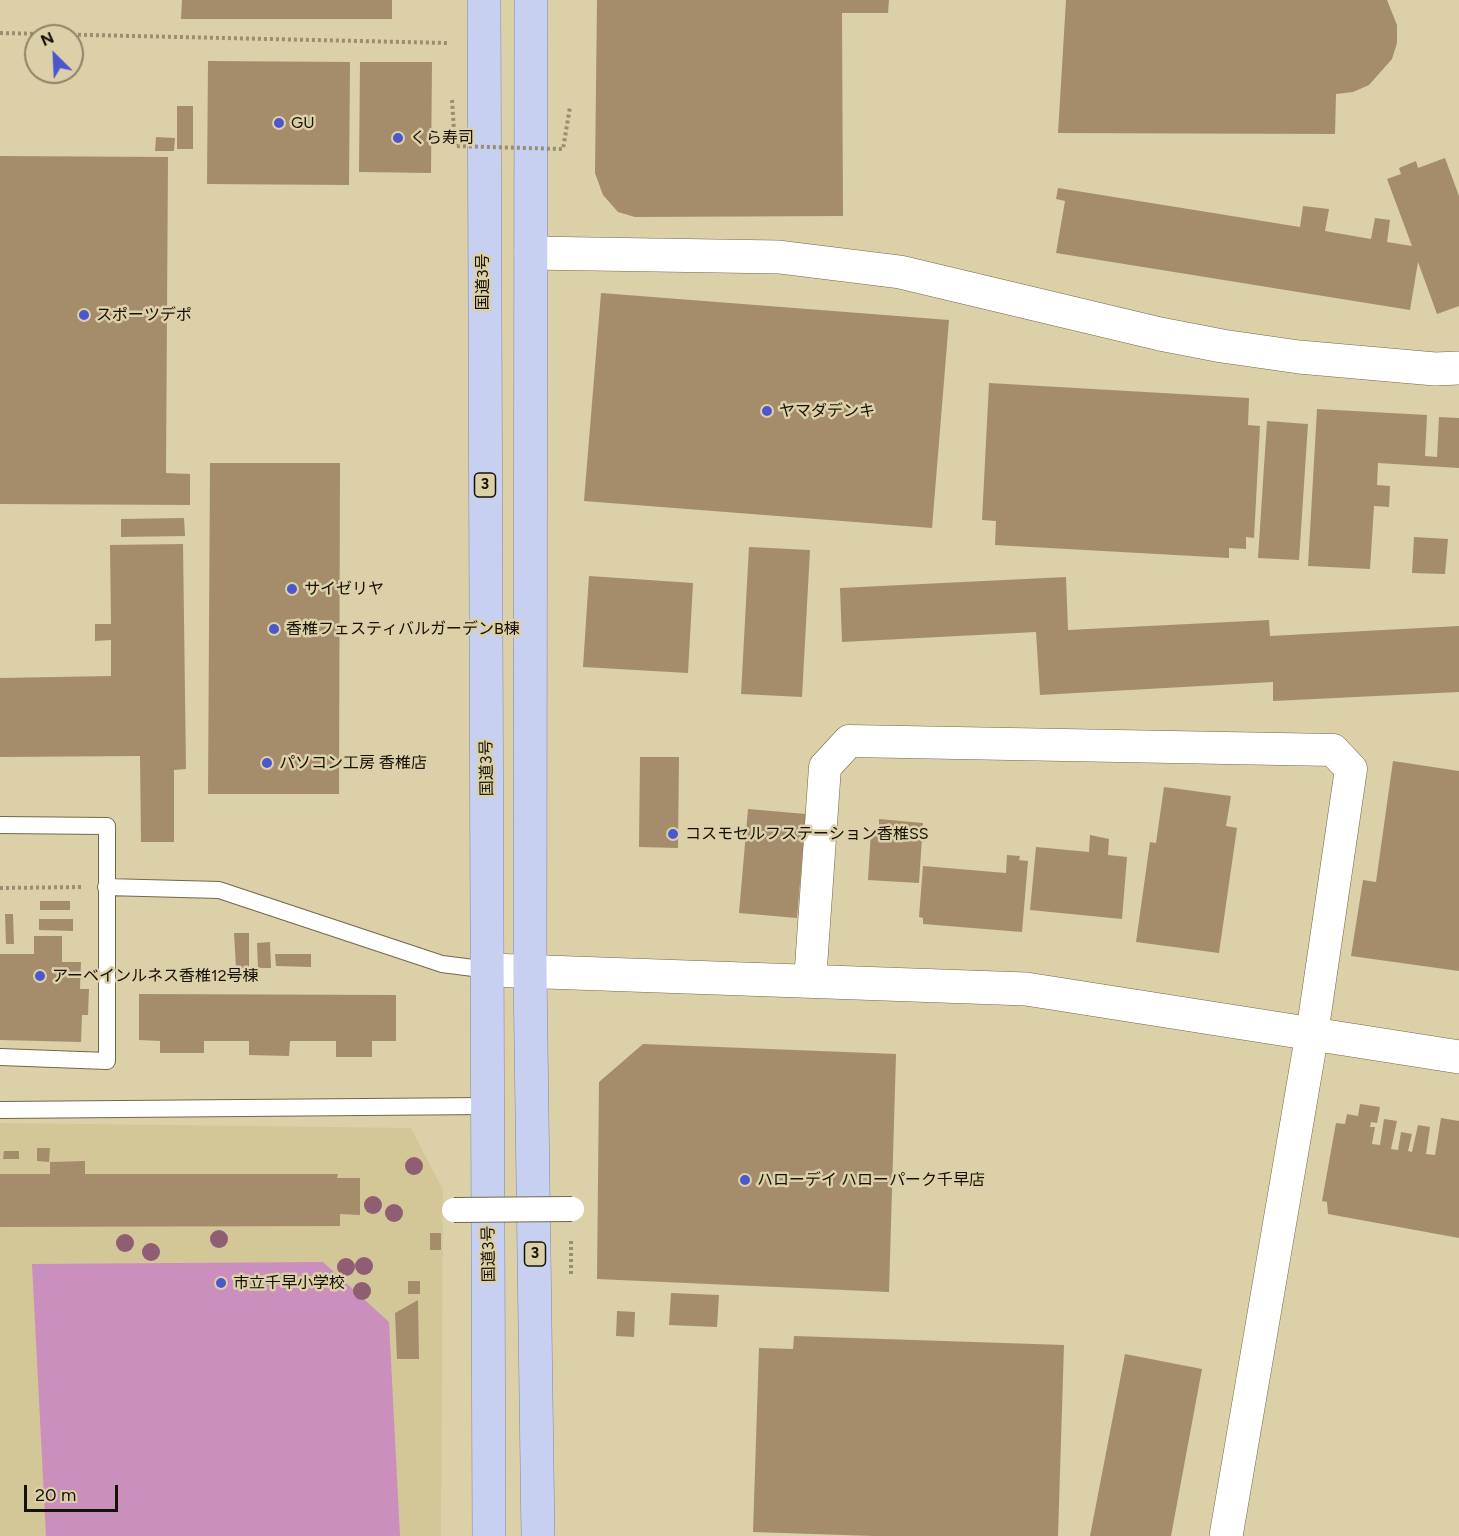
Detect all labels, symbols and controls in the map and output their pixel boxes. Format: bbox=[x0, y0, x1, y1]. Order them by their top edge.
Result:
north arrow bbox=[24, 24, 84, 84]
text: N bbox=[38, 28, 57, 50]
place label: GU bbox=[291, 113, 314, 133]
marker: GU bbox=[272, 116, 286, 130]
place label: くら寿司 bbox=[410, 128, 474, 148]
marker: くら寿司 bbox=[391, 131, 405, 145]
street label: 国道3号 bbox=[473, 254, 493, 310]
place label: スポーツデポ bbox=[96, 305, 192, 325]
marker: スポーツデポ bbox=[77, 308, 91, 322]
place label: ヤマダデンキ bbox=[779, 401, 875, 421]
marker: ヤマダデンキ bbox=[760, 404, 774, 418]
road number: 3 bbox=[474, 473, 496, 497]
place label: サイゼリヤ bbox=[304, 579, 384, 599]
marker: サイゼリヤ bbox=[285, 582, 299, 596]
place label: 香椎フェスティバルガーデンB棟 bbox=[286, 619, 520, 639]
marker: 香椎フェスティバルガーデンB棟 bbox=[267, 622, 281, 636]
street label: 国道3号 bbox=[477, 739, 497, 797]
place label: パソコン工房 香椎店 bbox=[279, 753, 427, 773]
marker: パソコン工房 香椎店 bbox=[260, 756, 274, 770]
place label: コスモセルフステーション香椎SS bbox=[685, 824, 929, 844]
marker: コスモセルフステーション香椎SS bbox=[666, 827, 680, 841]
place label: アーベインルネス香椎12号棟 bbox=[52, 966, 259, 986]
marker: アーベインルネス香椎12号棟 bbox=[33, 969, 47, 983]
place label: ハローデイ ハローパーク千早店 bbox=[757, 1170, 985, 1190]
marker: ハローデイ ハローパーク千早店 bbox=[738, 1173, 752, 1187]
street label: 国道3号 bbox=[479, 1225, 499, 1283]
road number: 3 bbox=[524, 1242, 546, 1266]
place label: 市立千早小学校 bbox=[233, 1273, 345, 1293]
marker: 市立千早小学校 bbox=[214, 1276, 228, 1290]
scale bar bbox=[27, 1473, 122, 1511]
text: 20 m bbox=[35, 1484, 76, 1506]

